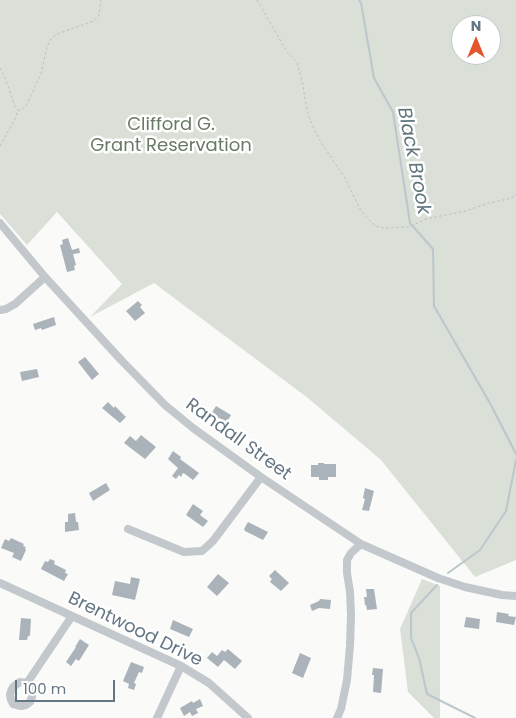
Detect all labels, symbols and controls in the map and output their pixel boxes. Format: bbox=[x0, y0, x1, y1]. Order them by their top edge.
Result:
north arrow bbox=[451, 15, 501, 65]
text: N bbox=[471, 16, 481, 36]
water label: Black Brook bbox=[391, 105, 435, 217]
park label: Clifford G. Grant Reservation bbox=[90, 114, 252, 156]
street label: Randall Street bbox=[181, 394, 295, 486]
street label: Brentwood Drive bbox=[64, 588, 206, 672]
scale bar bbox=[18, 670, 118, 702]
text: 100 m bbox=[23, 678, 66, 699]

